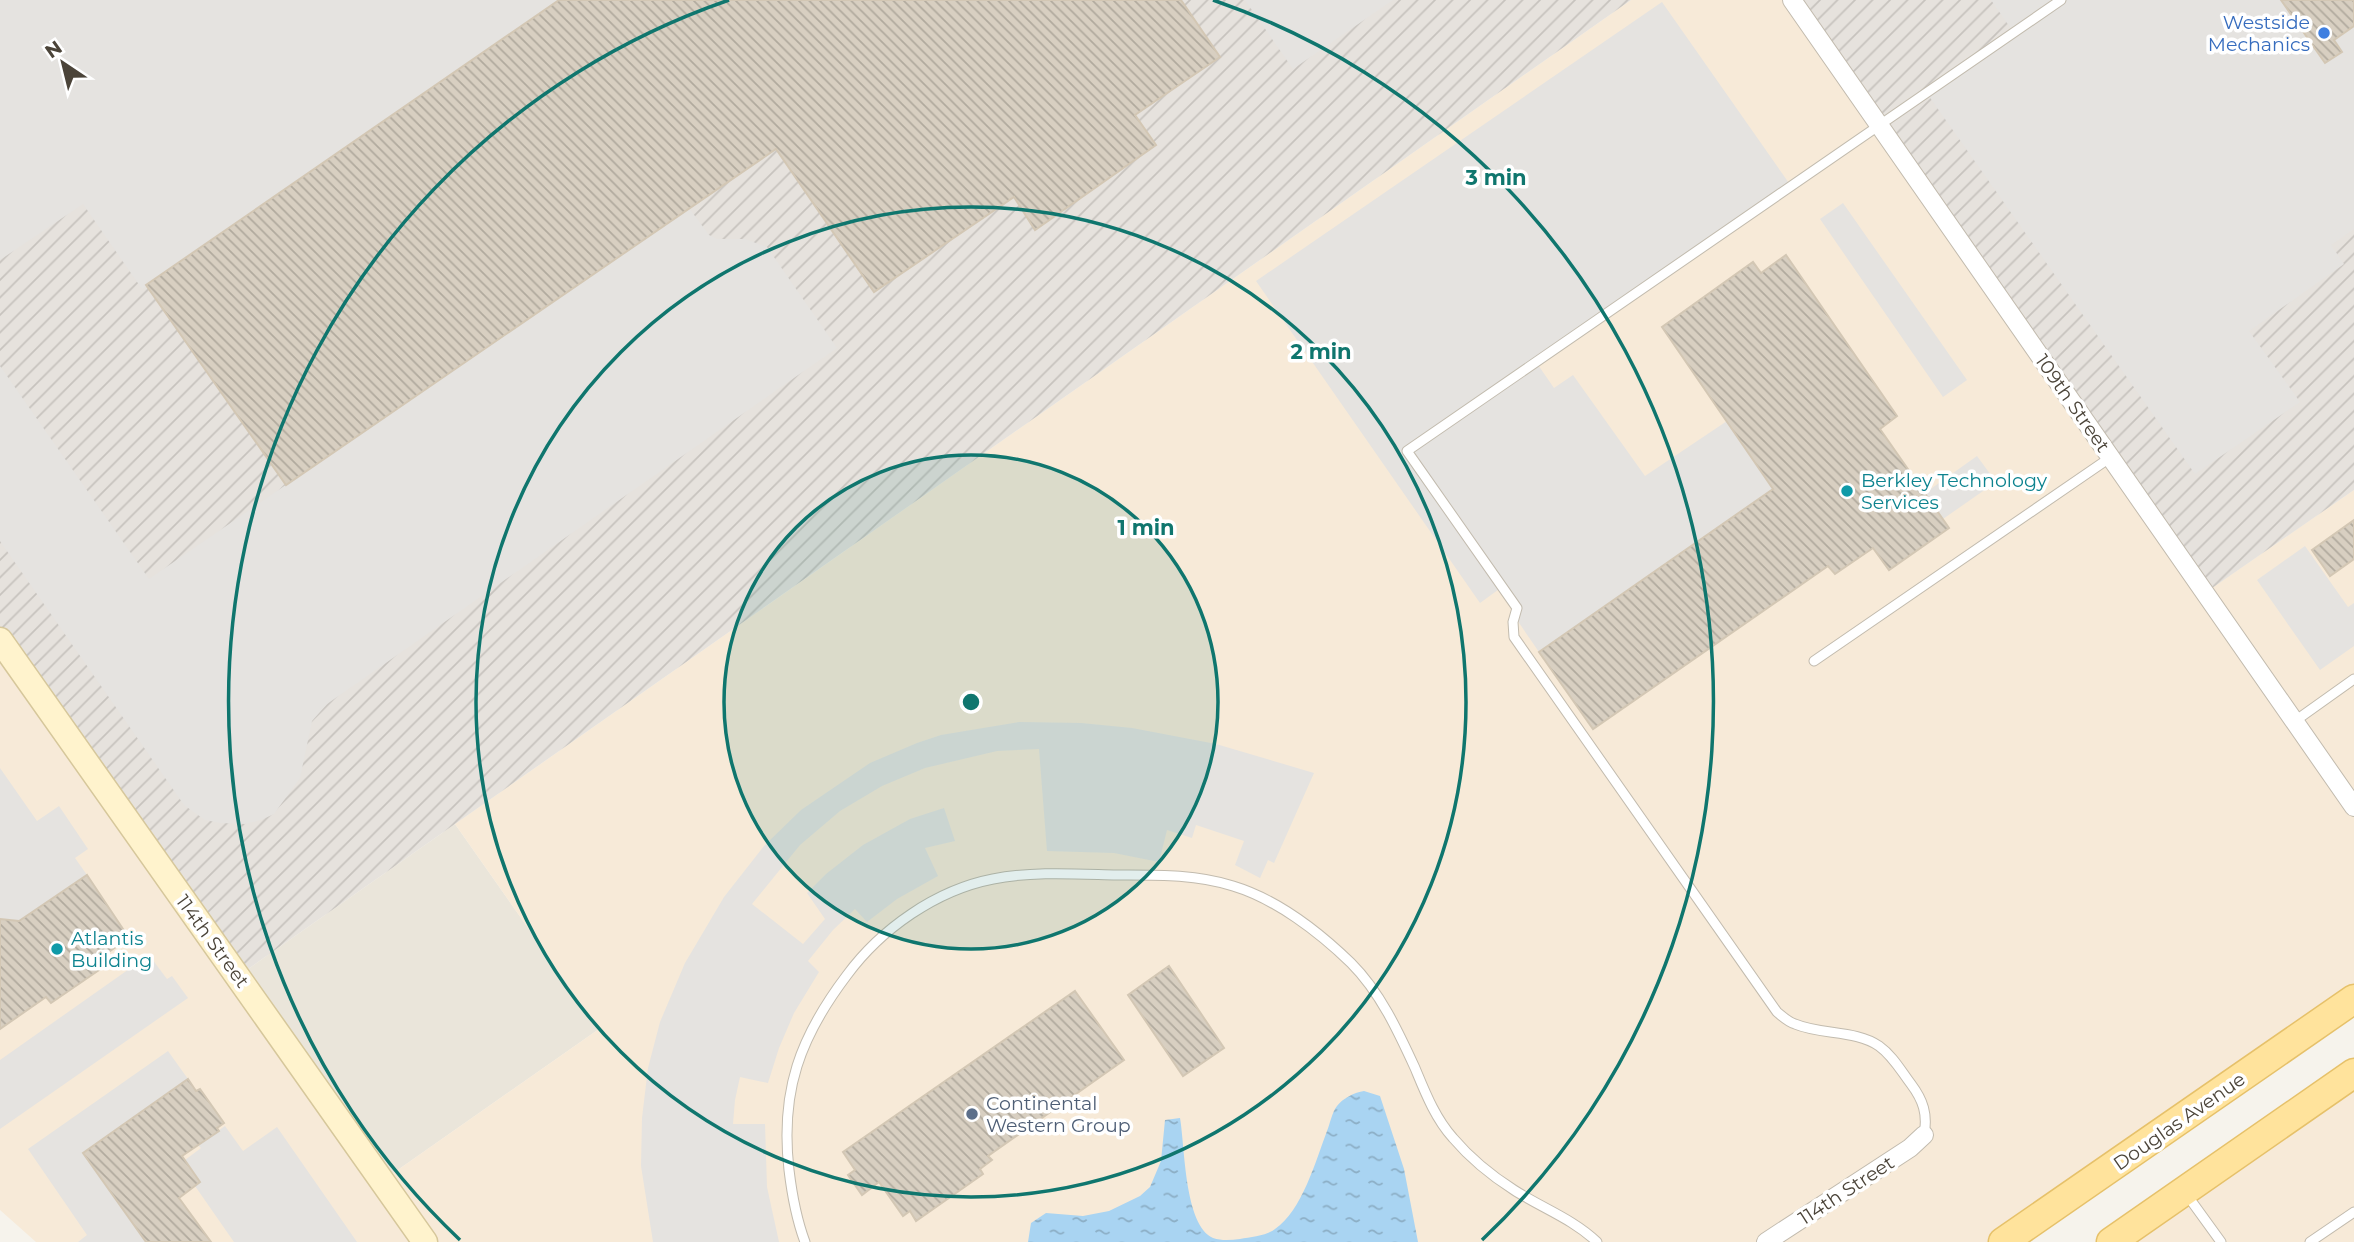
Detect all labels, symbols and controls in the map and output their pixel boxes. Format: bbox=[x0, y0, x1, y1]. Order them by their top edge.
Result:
place label: Westside Mechanics bbox=[2208, 11, 2310, 56]
marker: Westside Mechanics bbox=[2316, 25, 2332, 41]
north arrow bbox=[28, 28, 98, 98]
text: N bbox=[41, 36, 66, 63]
text: 3 min bbox=[1464, 165, 1527, 190]
text: 2 min bbox=[1290, 339, 1352, 364]
street label: 109th Street bbox=[2030, 350, 2115, 457]
place label: Berkley Technology Services bbox=[1861, 469, 2048, 514]
marker: Berkley Technology Services bbox=[1839, 483, 1855, 499]
text: 1 min bbox=[1117, 515, 1175, 540]
centre of rings bbox=[959, 690, 983, 714]
street label: 114th Street bbox=[171, 890, 254, 992]
place label: Atlantis Building bbox=[71, 927, 152, 972]
marker: Atlantis Building bbox=[49, 941, 65, 957]
street label: Douglas Avenue bbox=[2109, 1067, 2250, 1175]
place label: Continental Western Group bbox=[986, 1092, 1131, 1137]
marker: Continental Western Group bbox=[964, 1106, 980, 1122]
street label: 114th Street bbox=[1794, 1151, 1899, 1230]

